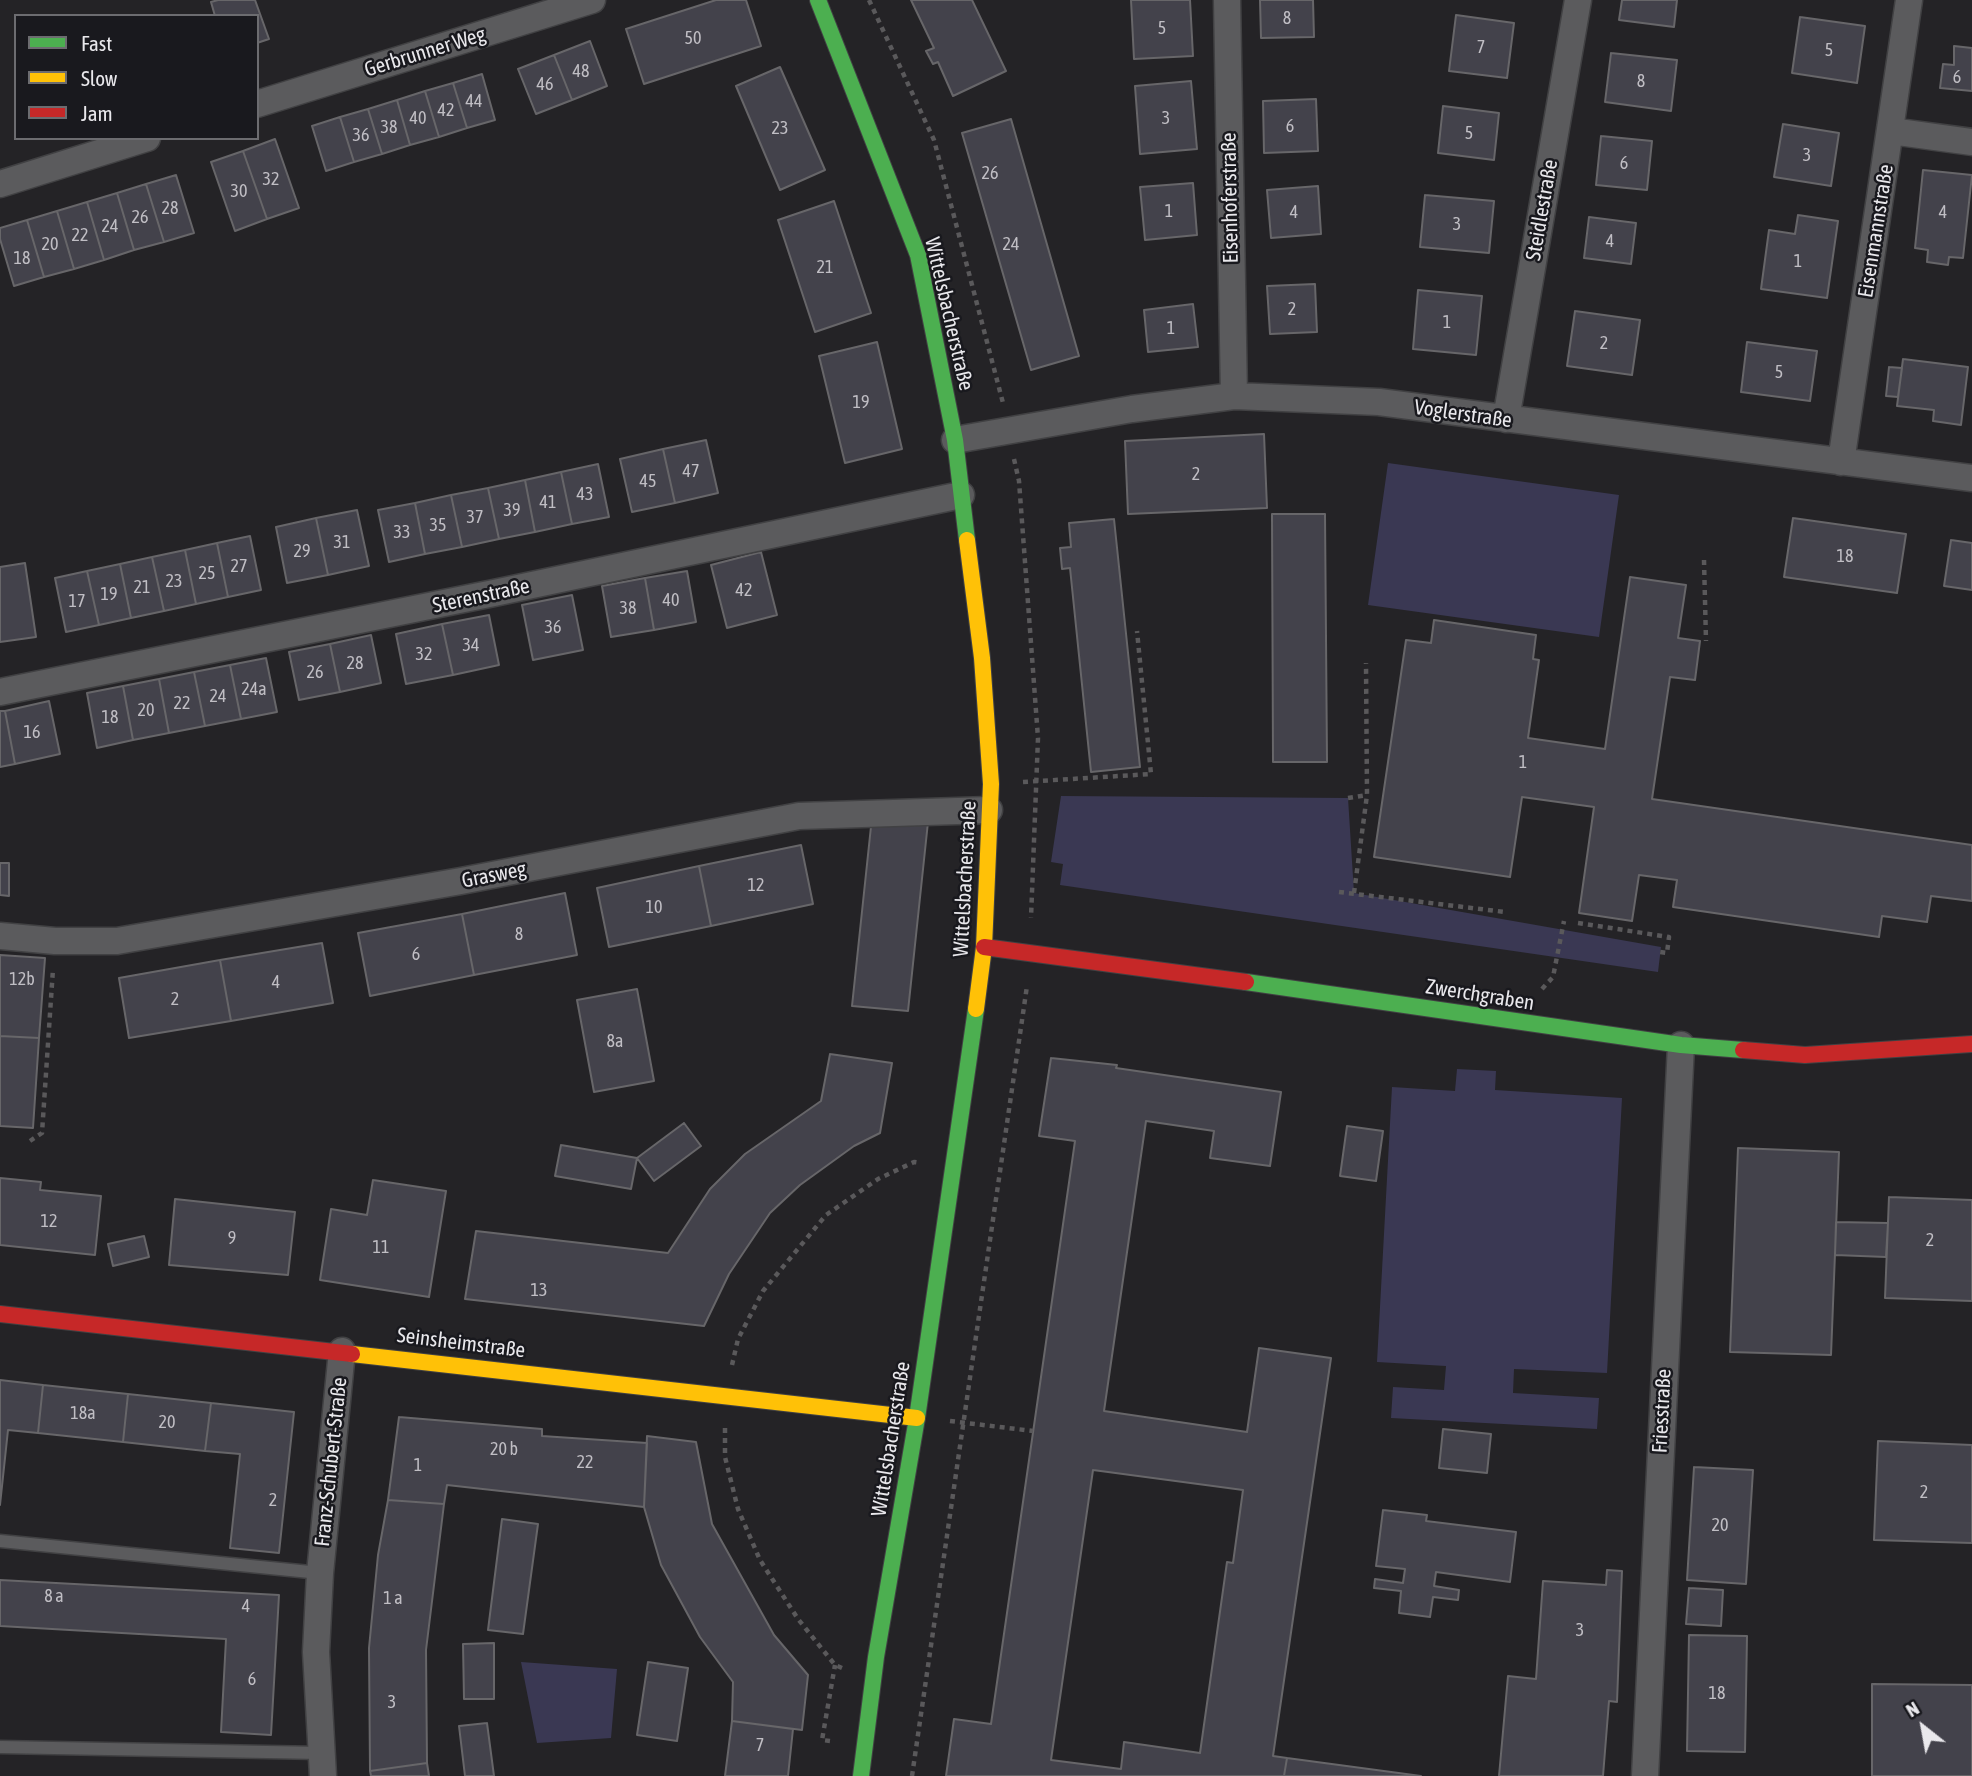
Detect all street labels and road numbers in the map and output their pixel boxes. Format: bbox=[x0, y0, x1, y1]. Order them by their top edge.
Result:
street label: Gerbrunner Weg bbox=[361, 22, 489, 82]
street label: Eisenhoferstraße bbox=[1216, 132, 1244, 264]
street label: Steidlestraße bbox=[1521, 157, 1563, 263]
street label: Eisenmannstraße bbox=[1853, 163, 1899, 299]
street label: Wittelsbacherstraße bbox=[919, 235, 979, 393]
street label: Voglerstraße bbox=[1413, 395, 1513, 433]
street label: Sterenstraße bbox=[430, 573, 532, 619]
street label: Wittelsbacherstraße bbox=[948, 800, 982, 958]
street label: Grasweg bbox=[460, 856, 528, 894]
street label: Zwerchgraben bbox=[1424, 974, 1536, 1016]
street label: Seinsheimstraße bbox=[396, 1323, 526, 1363]
street label: Wittelsbacherstraße bbox=[866, 1360, 916, 1518]
street label: Friesstraße bbox=[1647, 1368, 1677, 1454]
street label: Franz-Schubert-Straße bbox=[310, 1376, 352, 1548]

